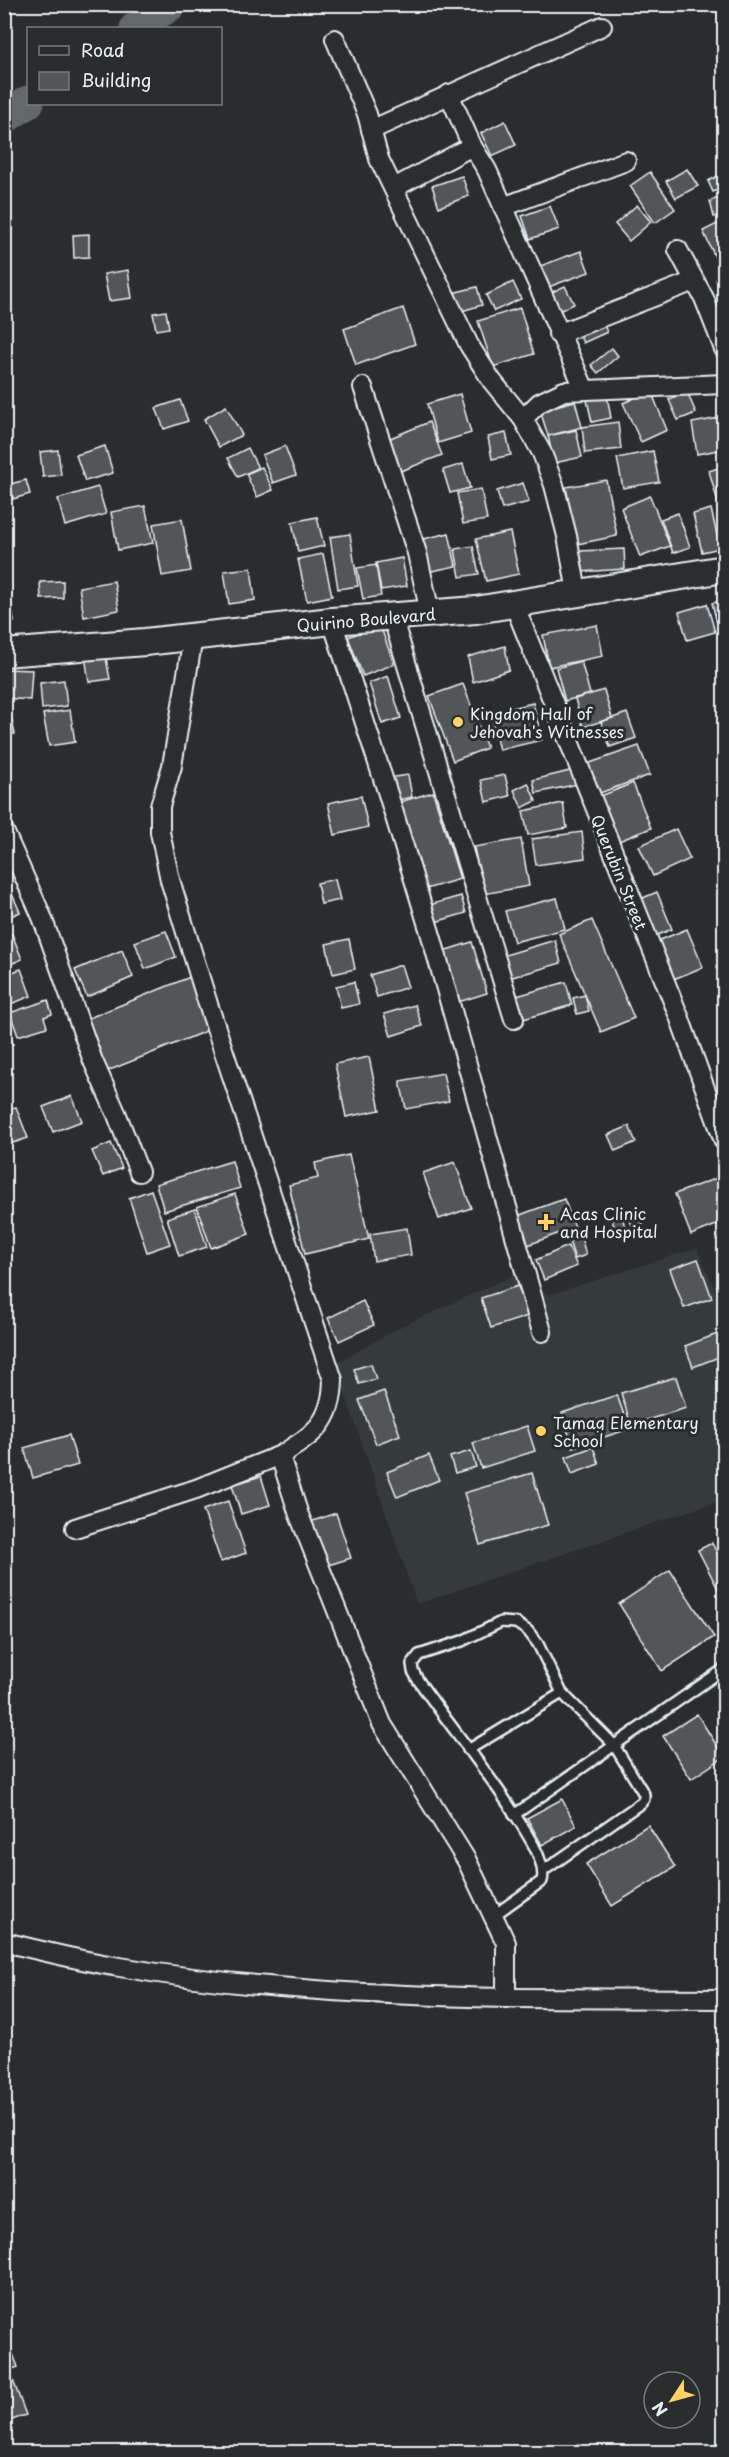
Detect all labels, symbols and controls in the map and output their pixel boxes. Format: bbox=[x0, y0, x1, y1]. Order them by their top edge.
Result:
legend bbox=[27, 27, 222, 105]
text: Road bbox=[81, 36, 125, 63]
text: Building bbox=[81, 66, 151, 93]
street label: Quirino Boulevard bbox=[296, 601, 437, 637]
place label: Kingdom Hall of Jehovah's Witnesses bbox=[470, 701, 624, 743]
marker: Kingdom Hall of Jehovah's Witnesses bbox=[451, 715, 465, 729]
street label: Querubin Street bbox=[586, 811, 654, 934]
place label: Acas Clinic and Hospital bbox=[560, 1201, 658, 1243]
marker: Acas Clinic and Hospital bbox=[537, 1213, 555, 1231]
place label: Tamag Elementary School bbox=[553, 1410, 699, 1452]
marker: Tamag Elementary School bbox=[534, 1424, 548, 1438]
north arrow bbox=[642, 2370, 702, 2430]
text: N bbox=[646, 2397, 672, 2422]

